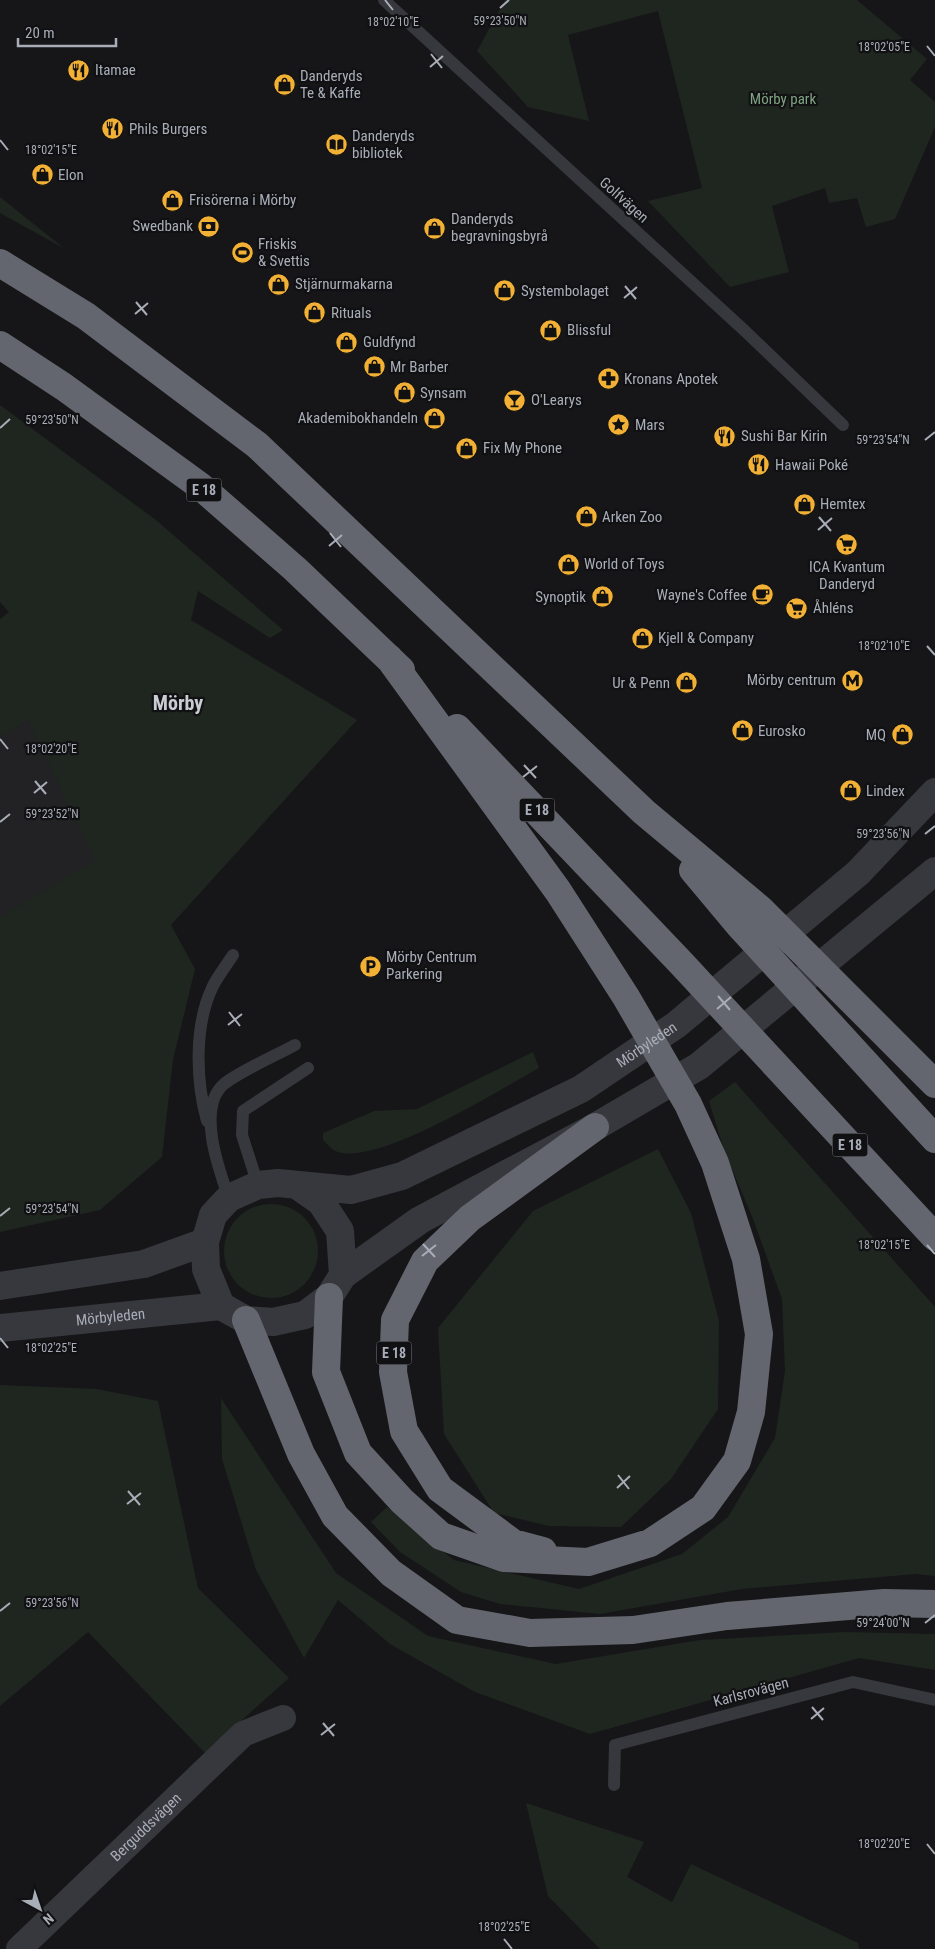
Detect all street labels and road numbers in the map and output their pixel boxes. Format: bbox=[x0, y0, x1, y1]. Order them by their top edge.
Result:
street label: Golfvägen bbox=[596, 173, 652, 227]
road number: E 18 bbox=[186, 478, 222, 502]
road number: E 18 bbox=[520, 798, 554, 822]
street label: Mörbyleden bbox=[613, 1018, 680, 1072]
road number: E 18 bbox=[832, 1134, 868, 1156]
street label: Mörbyleden bbox=[75, 1305, 146, 1329]
road number: E 18 bbox=[376, 1342, 412, 1365]
street label: Karlsrovägen bbox=[711, 1673, 791, 1711]
street label: Berguddsvägen bbox=[107, 1789, 185, 1865]

